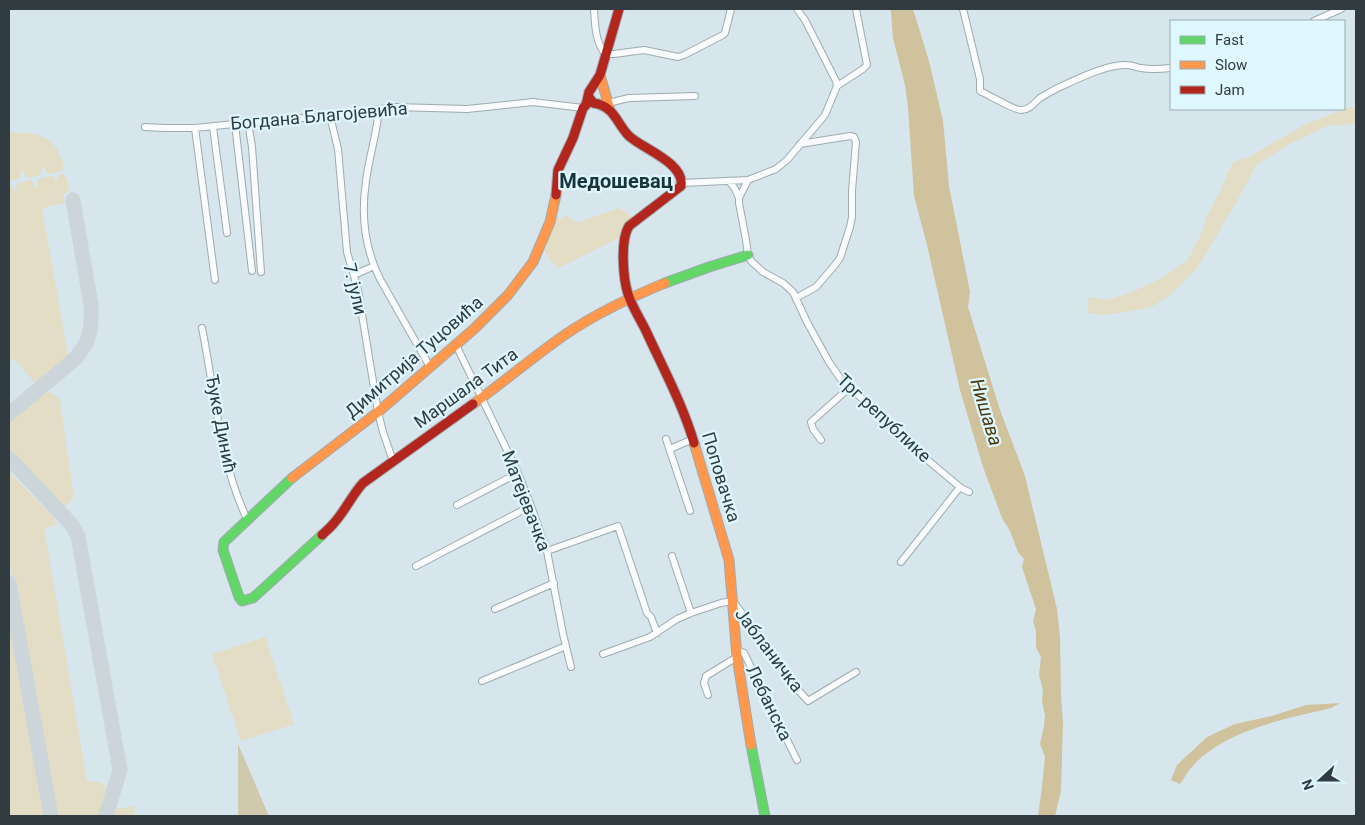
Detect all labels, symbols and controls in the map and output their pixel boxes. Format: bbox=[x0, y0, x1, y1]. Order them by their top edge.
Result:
legend bbox=[1170, 20, 1345, 110]
text: Fast bbox=[1215, 31, 1244, 49]
text: Slow bbox=[1215, 56, 1247, 74]
text: Jam bbox=[1215, 81, 1245, 99]
street label: Богдана Благојевића bbox=[230, 97, 408, 134]
district label: Медошевац bbox=[559, 169, 673, 193]
street label: 7. јули bbox=[339, 261, 372, 317]
street label: Димитрија Туцовића bbox=[341, 291, 487, 422]
street label: Маршала Тита bbox=[410, 343, 522, 432]
street label: Трг републике bbox=[833, 369, 936, 466]
street label: Ђуке Динић bbox=[202, 373, 241, 475]
water label: Нишава bbox=[965, 376, 1008, 449]
street label: Поповачка bbox=[698, 429, 745, 524]
street label: Матејевачка bbox=[498, 448, 555, 554]
street label: Јабланичка bbox=[731, 603, 808, 696]
street label: Лебанска bbox=[742, 662, 797, 744]
north arrow bbox=[1295, 755, 1345, 805]
text: N bbox=[1299, 777, 1317, 792]

